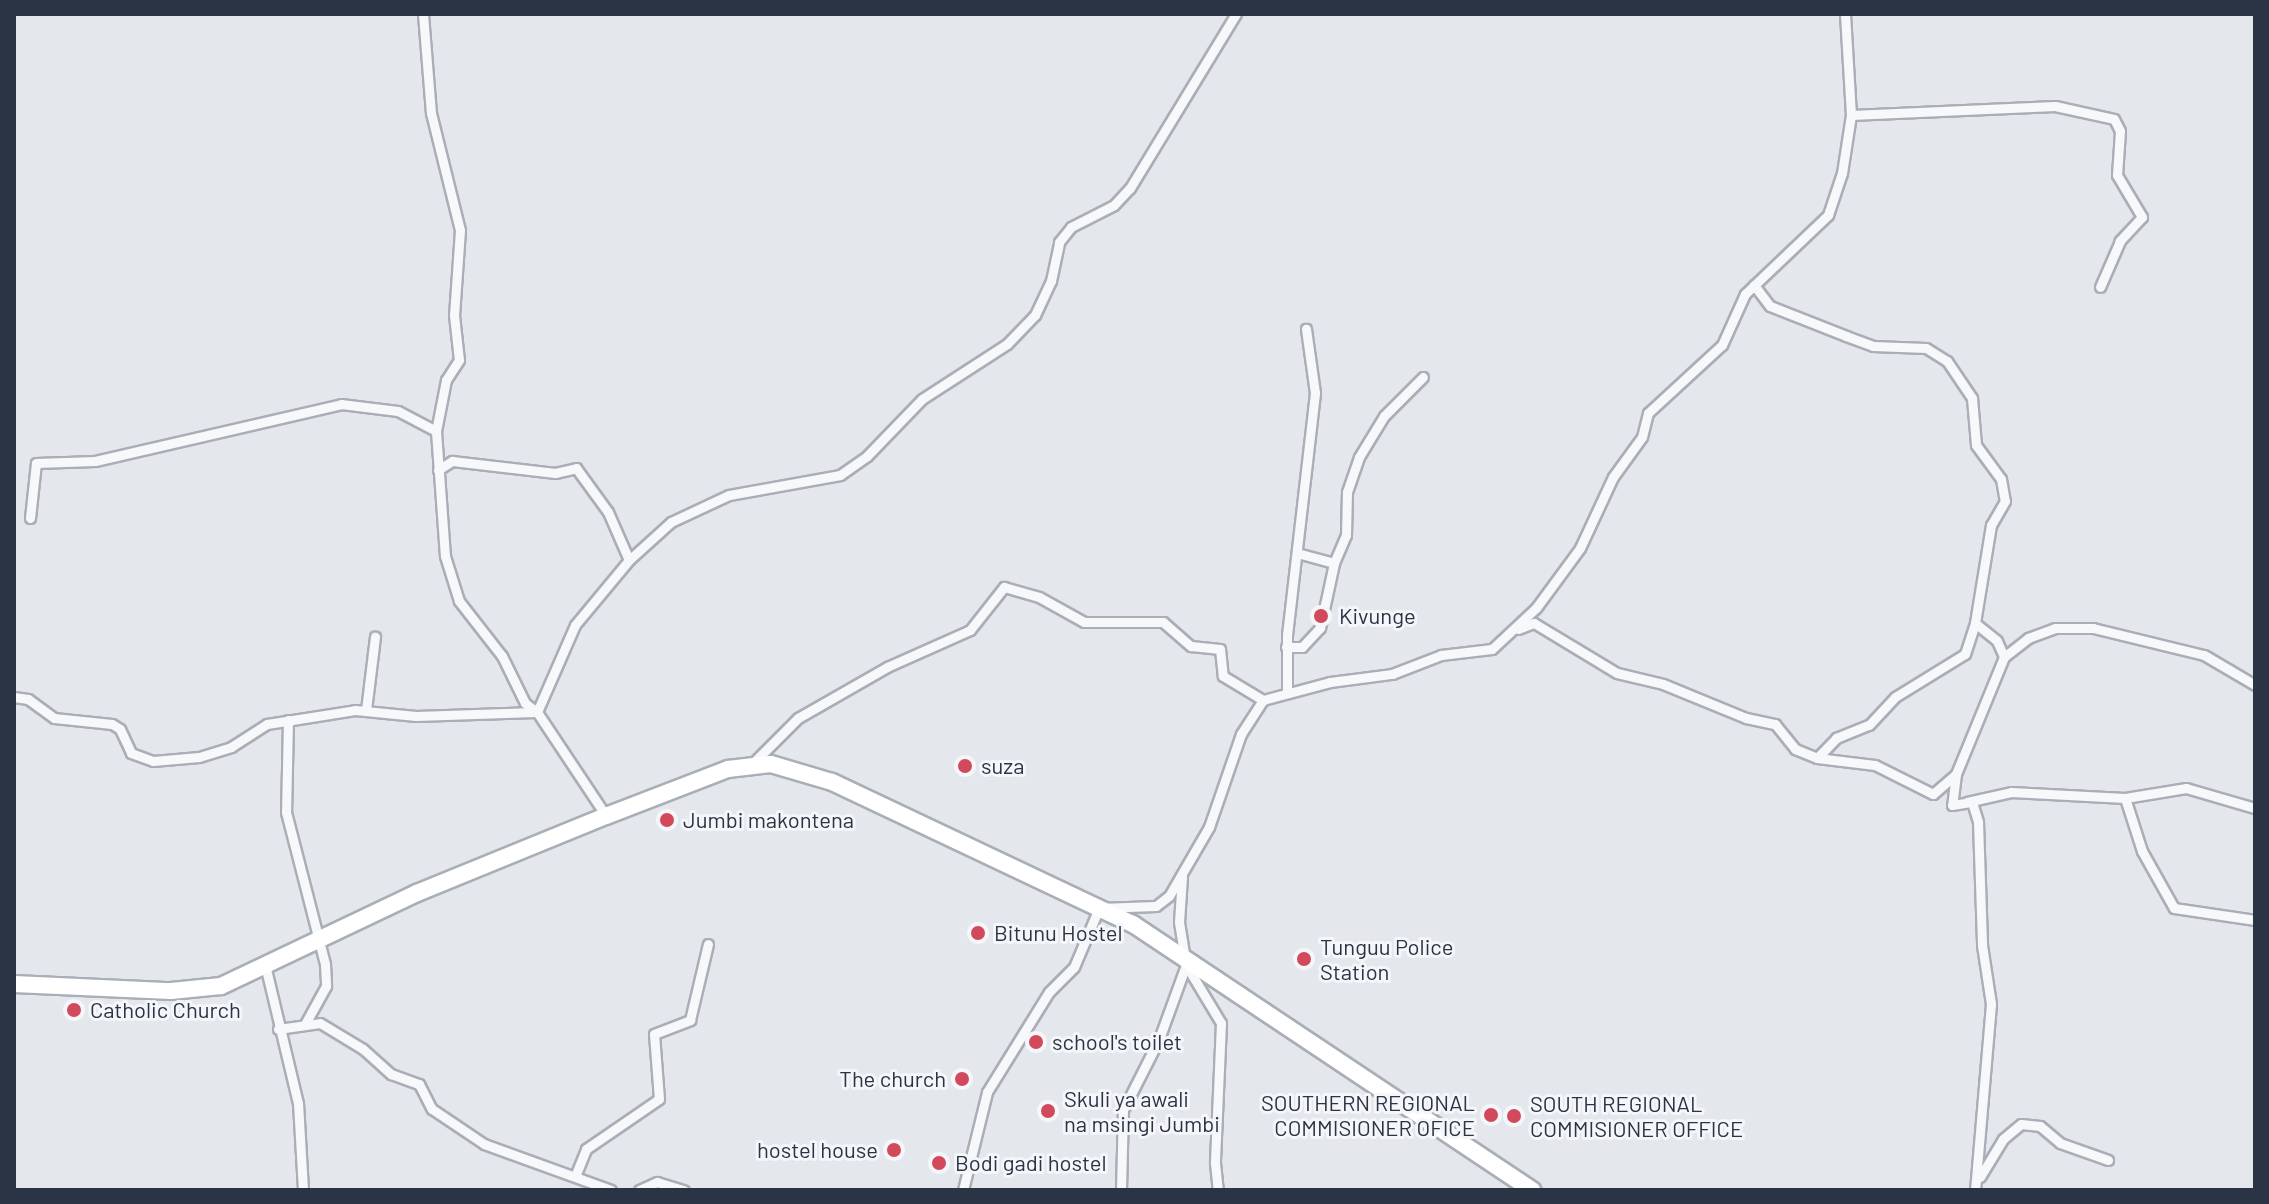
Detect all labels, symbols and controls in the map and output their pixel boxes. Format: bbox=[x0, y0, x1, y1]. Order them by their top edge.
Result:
place label: Kivunge bbox=[1339, 603, 1416, 629]
marker: Kivunge bbox=[1310, 605, 1332, 627]
place label: suza bbox=[981, 753, 1024, 779]
marker: suza bbox=[956, 757, 974, 775]
place label: Jumbi makontena bbox=[683, 807, 854, 833]
marker: Jumbi makontena bbox=[658, 811, 676, 829]
place label: Bitunu Hostel bbox=[994, 920, 1123, 946]
marker: Bitunu Hostel bbox=[969, 924, 987, 942]
place label: Tunguu Police Station bbox=[1320, 933, 1453, 984]
marker: Tunguu Police Station bbox=[1295, 950, 1313, 968]
place label: Catholic Church bbox=[90, 997, 241, 1023]
marker: Catholic Church bbox=[65, 1001, 83, 1019]
place label: school's toilet bbox=[1052, 1029, 1182, 1055]
marker: school's toilet bbox=[1027, 1033, 1045, 1051]
place label: The church bbox=[839, 1066, 946, 1092]
marker: The church bbox=[953, 1070, 971, 1088]
place label: Skuli ya awali na msingi Jumbi bbox=[1064, 1085, 1220, 1136]
place label: SOUTHERN REGIONAL COMMISIONER OFICE bbox=[1261, 1089, 1475, 1140]
place label: SOUTH REGIONAL COMMISIONER OFFICE bbox=[1530, 1090, 1743, 1142]
marker: Skuli ya awali na msingi Jumbi bbox=[1039, 1102, 1057, 1120]
marker: SOUTHERN REGIONAL COMMISIONER OFICE bbox=[1482, 1106, 1500, 1124]
marker: SOUTH REGIONAL COMMISIONER OFFICE bbox=[1505, 1107, 1523, 1125]
place label: hostel house bbox=[757, 1137, 878, 1163]
marker: hostel house bbox=[885, 1141, 903, 1159]
place label: Bodi gadi hostel bbox=[955, 1150, 1107, 1176]
marker: Bodi gadi hostel bbox=[930, 1154, 948, 1172]

